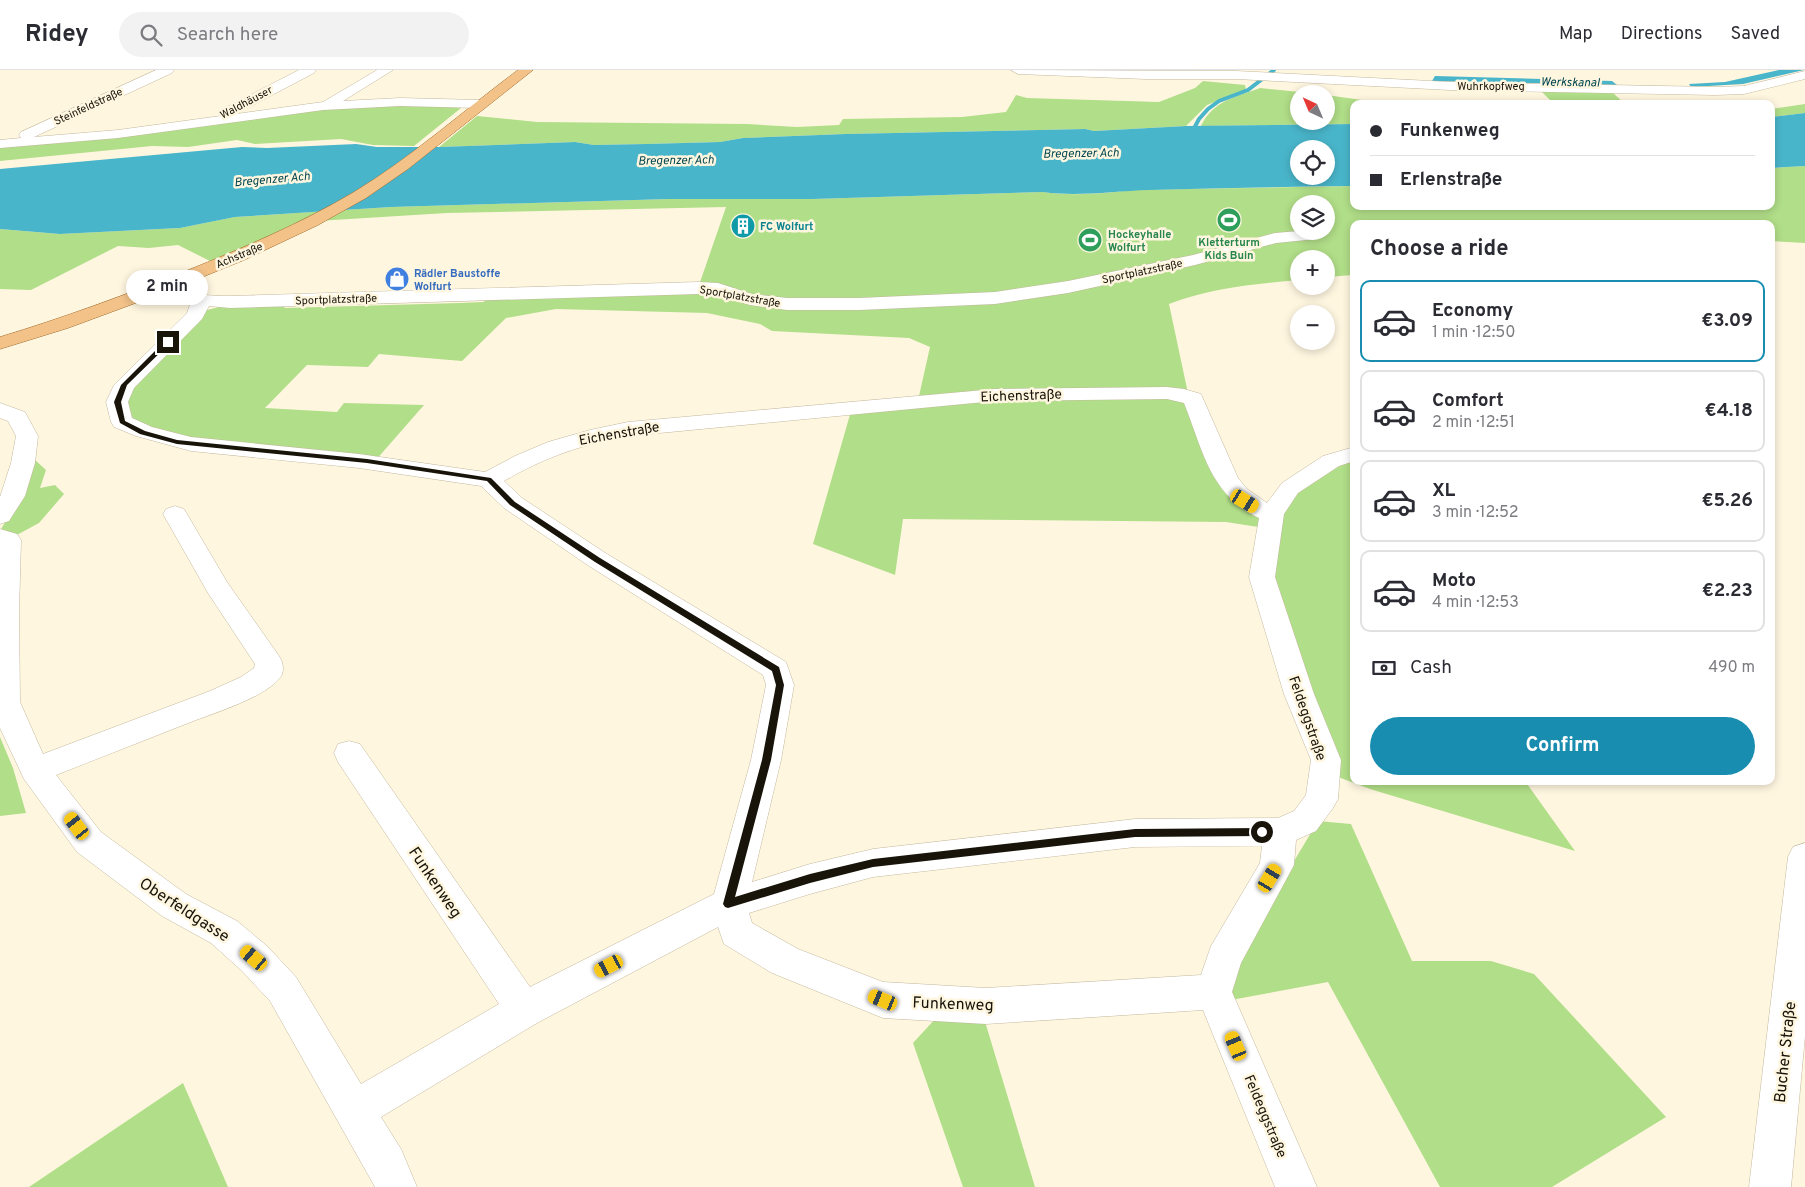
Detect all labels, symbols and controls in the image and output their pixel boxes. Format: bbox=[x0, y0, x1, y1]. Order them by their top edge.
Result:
search box bbox=[119, 12, 469, 57]
text: Ridey bbox=[25, 20, 89, 50]
icon: search bbox=[137, 21, 165, 49]
text: Search here bbox=[177, 23, 278, 47]
text: Map bbox=[1559, 23, 1593, 46]
text: Directions bbox=[1621, 23, 1703, 46]
text: Saved bbox=[1731, 23, 1780, 46]
water label: Werkskanal bbox=[1540, 74, 1601, 92]
street label: Wuhrkopfweg bbox=[1457, 80, 1525, 94]
street label: Waldhäuser bbox=[218, 83, 276, 123]
street label: Steinfeldstraße bbox=[52, 85, 125, 129]
north arrow bbox=[1290, 85, 1335, 130]
map controls bbox=[1290, 85, 1335, 350]
text: Funkenweg bbox=[1400, 119, 1500, 143]
button: locate bbox=[1290, 140, 1335, 185]
water label: Bregenzer Ach bbox=[1043, 145, 1120, 163]
water label: Bregenzer Ach bbox=[638, 152, 715, 170]
text: Erlenstraße bbox=[1400, 168, 1502, 192]
water label: Bregenzer Ach bbox=[233, 169, 311, 191]
button: layers bbox=[1290, 195, 1335, 240]
sports icon: Kletterturm Kids Buin bbox=[1216, 207, 1242, 233]
building icon: FC Wolfurt bbox=[730, 213, 756, 239]
place label: FC Wolfurt bbox=[760, 220, 813, 234]
sports icon: Hockeyhalle Wolfurt bbox=[1077, 227, 1103, 253]
place label: Hockeyhalle Wolfurt bbox=[1108, 228, 1171, 255]
place label: Kletterturm Kids Buin bbox=[1198, 236, 1260, 263]
text: Choose a ride bbox=[1370, 236, 1508, 263]
street label: Achstraße bbox=[214, 240, 265, 272]
button: + bbox=[1290, 250, 1335, 295]
street label: Sportplatzstraße bbox=[1101, 257, 1184, 287]
shop icon: Rädler Baustoffe Wolfurt bbox=[384, 266, 410, 292]
place label: Rädler Baustoffe Wolfurt bbox=[414, 267, 500, 294]
callout: 2 min bbox=[127, 270, 209, 304]
text: 2 min bbox=[146, 277, 188, 297]
street label: Sportplatzstraße bbox=[698, 283, 782, 311]
street label: Sportplatzstraße bbox=[295, 292, 377, 308]
icon: car bbox=[1372, 299, 1417, 344]
text: Economy bbox=[1432, 299, 1513, 323]
button: − bbox=[1290, 305, 1335, 350]
text: €3.09 bbox=[1701, 309, 1753, 333]
text: 1 min · 12:50 bbox=[1432, 323, 1515, 343]
route end bbox=[157, 331, 179, 353]
street label: Eichenstraße bbox=[980, 387, 1062, 406]
icon: car bbox=[1372, 389, 1417, 434]
text: Comfort bbox=[1432, 389, 1504, 413]
text: €4.18 bbox=[1705, 399, 1753, 423]
text: 2 min · 12:51 bbox=[1432, 413, 1515, 433]
street label: Eichenstraße bbox=[578, 419, 661, 450]
icon: car bbox=[1372, 479, 1417, 524]
text: XL bbox=[1432, 479, 1455, 503]
car bbox=[1228, 487, 1261, 515]
text: €5.26 bbox=[1701, 489, 1753, 513]
text: 3 min · 12:52 bbox=[1432, 503, 1519, 523]
icon: car bbox=[1372, 569, 1417, 614]
text: Moto bbox=[1432, 569, 1476, 593]
text: €2.23 bbox=[1702, 579, 1753, 603]
text: 4 min · 12:53 bbox=[1432, 593, 1519, 613]
icon: cash bbox=[1370, 654, 1398, 682]
text: Cash bbox=[1410, 656, 1452, 680]
text: 490 m bbox=[1708, 658, 1755, 678]
street label: Feldeggstraße bbox=[1284, 674, 1329, 763]
button: Confirm bbox=[1370, 717, 1755, 775]
car bbox=[61, 810, 92, 842]
route start bbox=[1251, 821, 1273, 843]
street label: Funkenweg bbox=[403, 844, 465, 922]
car bbox=[1255, 861, 1284, 895]
street label: Oberfeldgasse bbox=[135, 874, 233, 947]
car bbox=[237, 943, 270, 973]
car bbox=[592, 953, 625, 979]
car bbox=[866, 987, 899, 1013]
street label: Funkenweg bbox=[912, 994, 994, 1016]
street label: Bucher Straße bbox=[1771, 1000, 1801, 1104]
car bbox=[1223, 1029, 1248, 1063]
street label: Feldeggstraße bbox=[1240, 1073, 1290, 1161]

